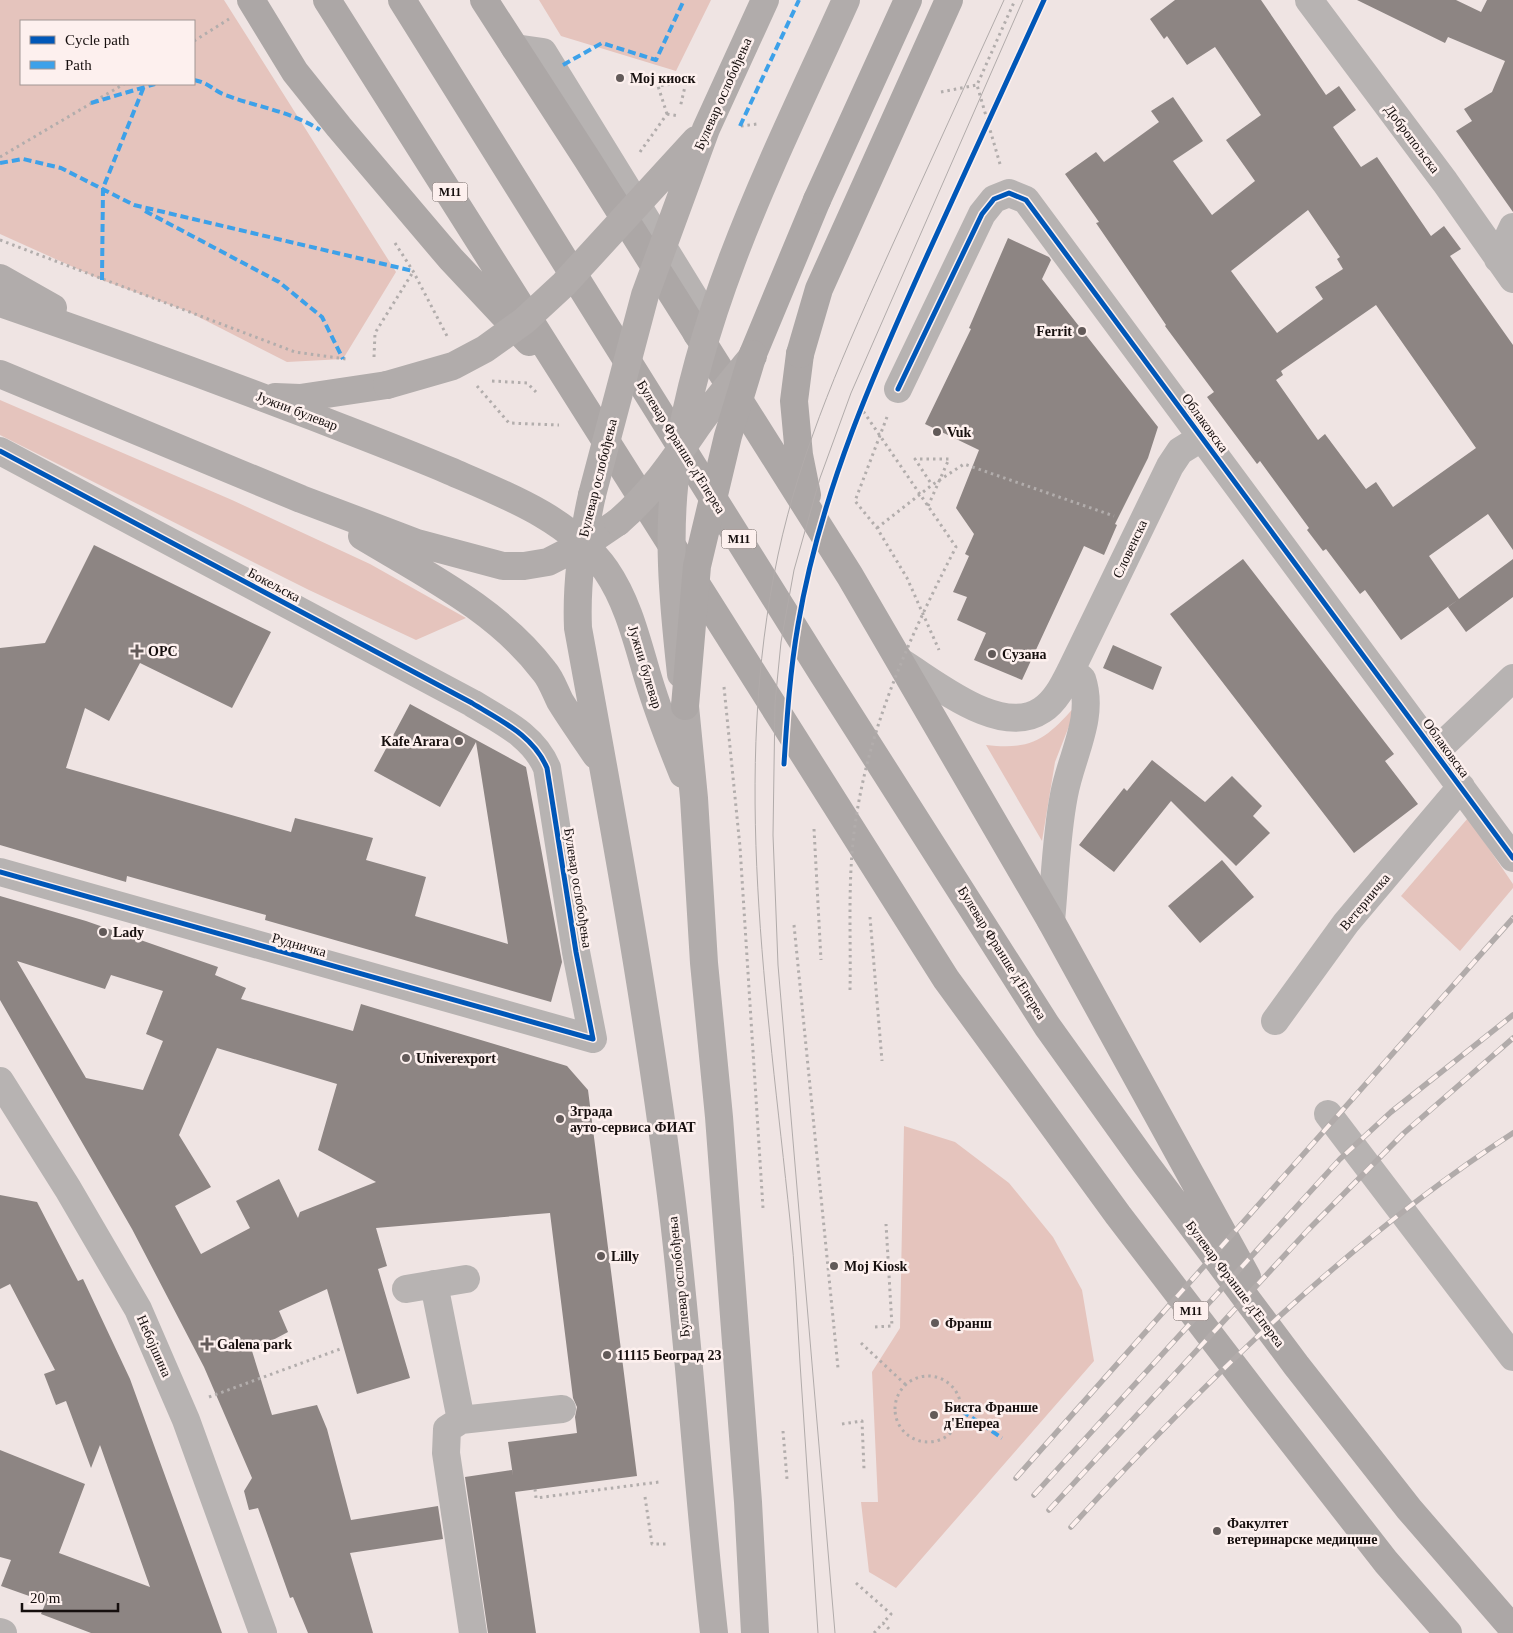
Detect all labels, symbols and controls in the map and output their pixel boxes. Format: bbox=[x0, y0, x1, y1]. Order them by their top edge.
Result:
legend bbox=[20, 20, 195, 85]
text: Cycle path bbox=[65, 32, 130, 48]
street label: Булевар ослобођења bbox=[691, 35, 755, 153]
text: Path bbox=[65, 57, 92, 73]
place label: Мој киоск bbox=[630, 71, 697, 86]
marker: Мој киоск bbox=[614, 72, 626, 84]
street label: Добропољска bbox=[1382, 102, 1443, 177]
road number: M11 bbox=[432, 182, 468, 202]
place label: Ferrit bbox=[1036, 324, 1072, 339]
marker: Ferrit bbox=[1076, 325, 1088, 337]
street label: Булевар Франше д'Епереа bbox=[634, 378, 729, 517]
street label: Јужни булевар bbox=[254, 389, 340, 433]
street label: Облаковска bbox=[1179, 391, 1232, 456]
street label: Булевар ослобођења bbox=[576, 417, 620, 539]
place label: Vuk bbox=[947, 425, 972, 440]
marker: Vuk bbox=[931, 426, 943, 438]
street label: Словенска bbox=[1110, 517, 1150, 581]
road number: M11 bbox=[722, 530, 756, 548]
street label: Бокељска bbox=[245, 565, 303, 605]
street label: Јужни булевар bbox=[625, 624, 665, 710]
marker: ОРС bbox=[130, 644, 144, 658]
place label: ОРС bbox=[148, 644, 178, 659]
place label: Сузана bbox=[1002, 647, 1046, 662]
marker: Сузана bbox=[986, 648, 998, 660]
street label: Облаковска bbox=[1420, 716, 1473, 781]
place label: Kafe Arara bbox=[381, 734, 449, 749]
marker: Kafe Arara bbox=[453, 735, 465, 747]
street label: Булевар ослобођења bbox=[561, 827, 595, 950]
street label: Ветерничка bbox=[1337, 870, 1394, 934]
street label: Булевар Франше д'Епереа bbox=[955, 884, 1050, 1023]
place label: Lady bbox=[113, 925, 144, 940]
marker: Lady bbox=[97, 926, 109, 938]
street label: Рудничка bbox=[270, 930, 329, 960]
place label: Univerexport bbox=[416, 1051, 496, 1066]
marker: Univerexport bbox=[400, 1052, 412, 1064]
place label: Зграда ауто-сервиса ФИАТ bbox=[570, 1104, 696, 1135]
marker: Зграда ауто-сервиса ФИАТ bbox=[554, 1113, 566, 1125]
street label: Булевар ослобођења bbox=[665, 1215, 693, 1338]
street label: Булевар Франше д'Епереа bbox=[1183, 1218, 1288, 1351]
place label: Lilly bbox=[611, 1249, 639, 1264]
marker: Lilly bbox=[595, 1250, 607, 1262]
place label: Moj Kiosk bbox=[844, 1259, 908, 1274]
marker: Moj Kiosk bbox=[828, 1260, 840, 1272]
road number: M11 bbox=[1174, 1302, 1208, 1320]
street label: Небојшина bbox=[134, 1313, 175, 1380]
place label: Франш bbox=[945, 1316, 992, 1331]
marker: Франш bbox=[929, 1317, 941, 1329]
place label: Galena park bbox=[217, 1337, 292, 1352]
marker: Galena park bbox=[201, 1338, 213, 1350]
place label: 11115 Београд 23 bbox=[617, 1348, 721, 1363]
marker: 11115 Београд 23 bbox=[601, 1349, 613, 1361]
place label: Биста Франше д'Епереа bbox=[944, 1400, 1038, 1431]
marker: Биста Франше д'Епереа bbox=[928, 1409, 940, 1421]
place label: Факултет ветеринарске медицине bbox=[1227, 1516, 1377, 1547]
marker: Факултет ветеринарске медицине bbox=[1211, 1525, 1223, 1537]
scale bar bbox=[22, 1580, 119, 1612]
text: 20 m bbox=[30, 1590, 61, 1606]

